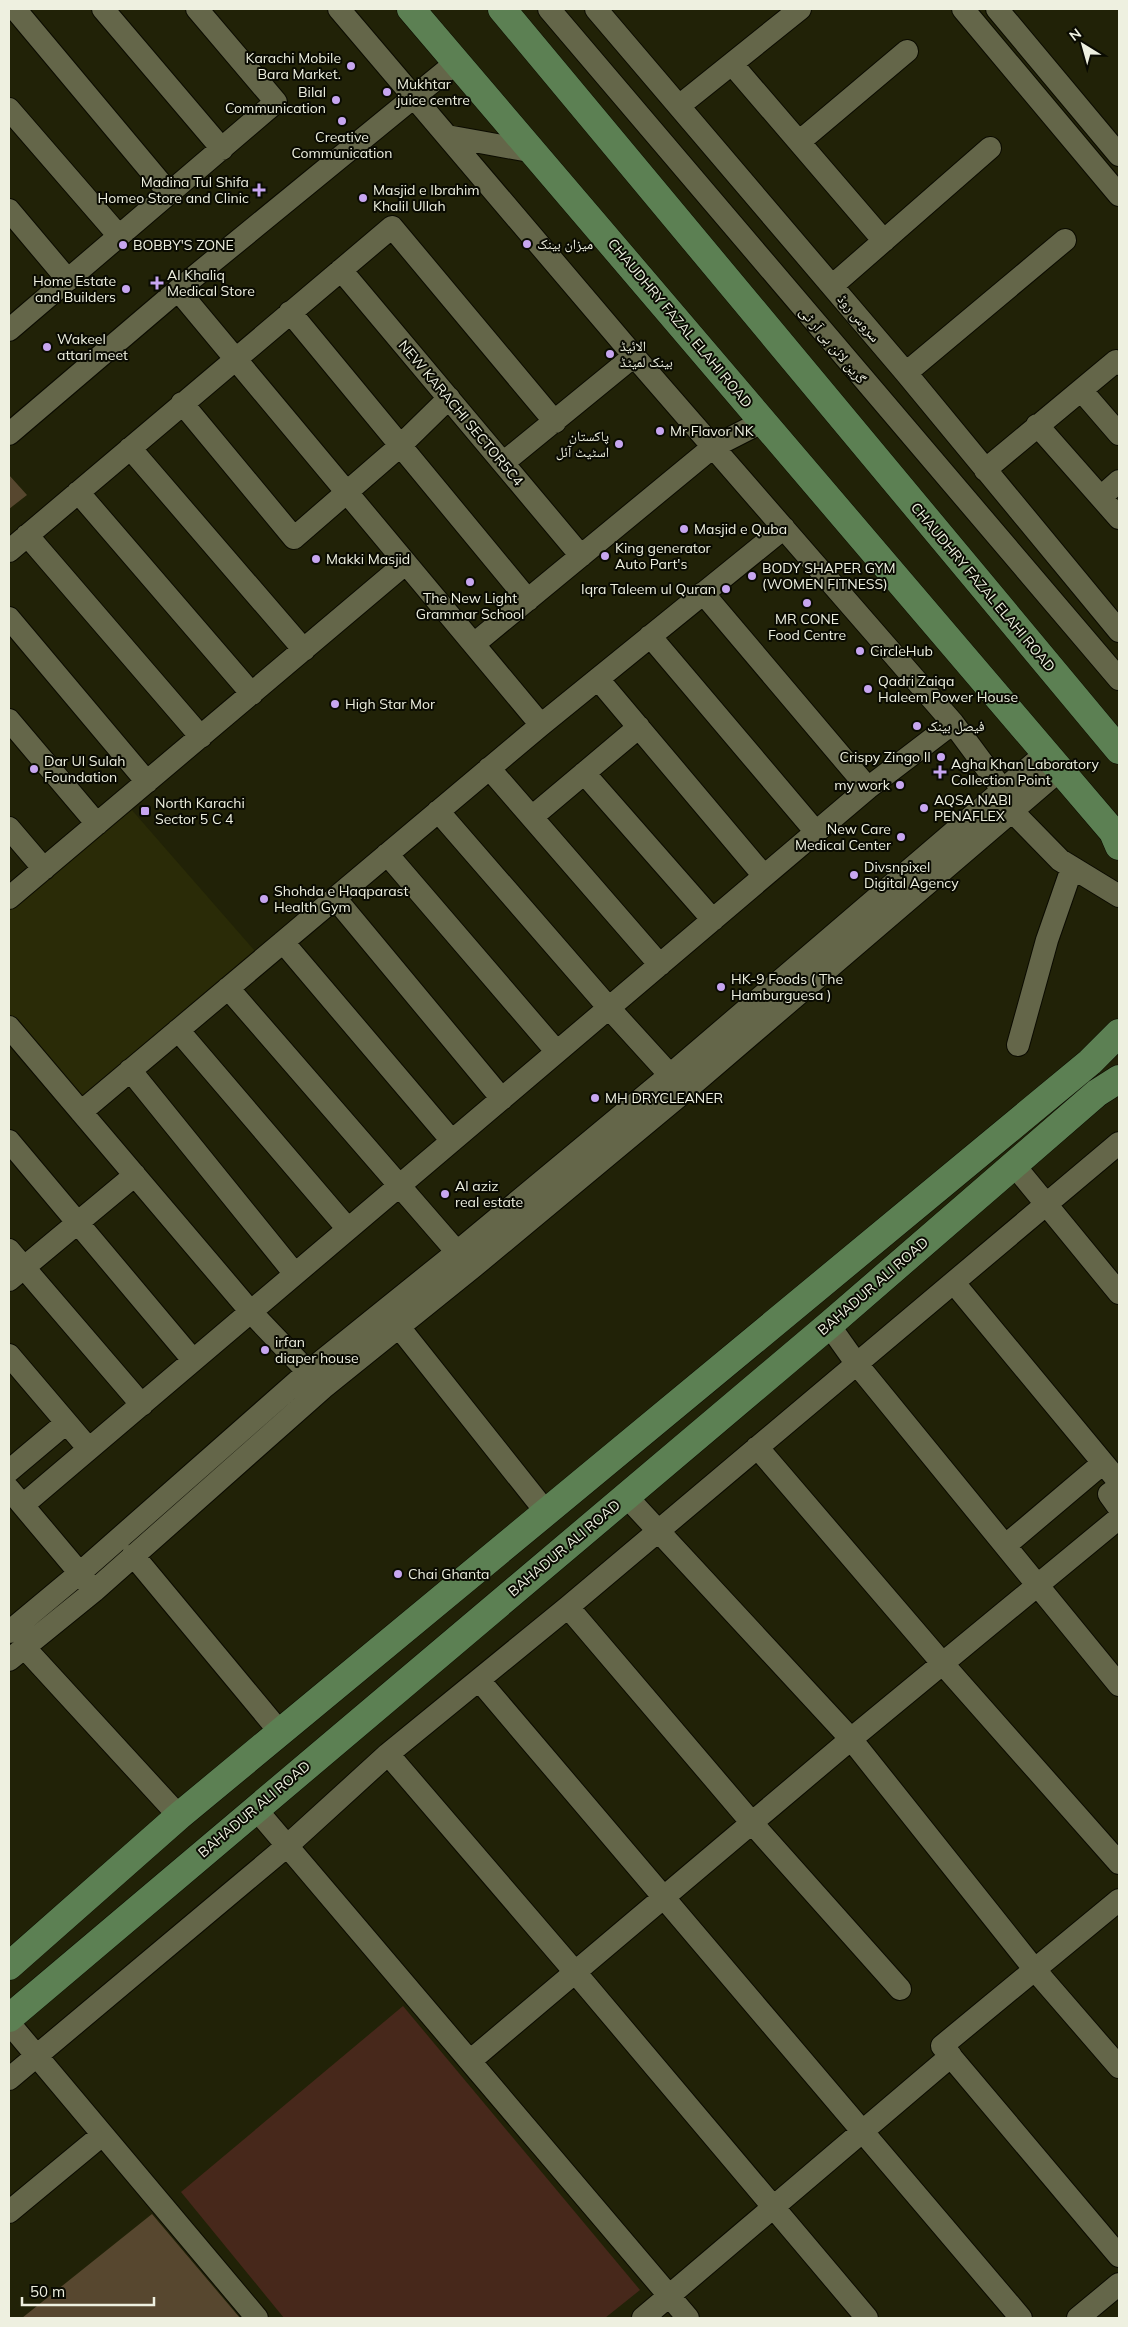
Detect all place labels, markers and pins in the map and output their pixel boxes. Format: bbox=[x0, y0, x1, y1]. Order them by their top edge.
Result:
place label: Karachi Mobile Bara Market. bbox=[246, 49, 341, 83]
marker: Karachi Mobile Bara Market. bbox=[345, 60, 357, 72]
place label: Mukhtar juice centre bbox=[396, 75, 470, 109]
place label: Bilal Communication bbox=[225, 83, 326, 117]
marker: Mukhtar juice centre bbox=[381, 86, 393, 98]
marker: Bilal Communication bbox=[330, 94, 342, 106]
marker: Creative Communication bbox=[336, 115, 348, 127]
place label: Creative Communication bbox=[292, 128, 392, 162]
place label: Madina Tul Shifa Homeo Store and Clinic bbox=[98, 173, 249, 207]
place label: Masjid e Ibrahim Khalil Ullah bbox=[373, 181, 480, 215]
marker: Madina Tul Shifa Homeo Store and Clinic bbox=[253, 184, 265, 196]
marker: Masjid e Ibrahim Khalil Ullah bbox=[357, 192, 369, 204]
place label: میزان بینک bbox=[537, 235, 593, 253]
place label: BOBBY'S ZONE bbox=[133, 236, 234, 254]
marker: میزان بینک bbox=[521, 238, 533, 250]
marker: BOBBY'S ZONE bbox=[117, 239, 129, 251]
place label: Al Khaliq Medical Store bbox=[167, 266, 255, 300]
place label: Home Estate and Builders bbox=[33, 272, 116, 306]
marker: Al Khaliq Medical Store bbox=[151, 277, 163, 289]
marker: Home Estate and Builders bbox=[120, 283, 132, 295]
place label: Wakeel attari meet bbox=[57, 330, 128, 364]
place label: الائیڈ بینک لمیٹڈ bbox=[620, 337, 673, 371]
marker: Wakeel attari meet bbox=[41, 341, 53, 353]
marker: الائیڈ بینک لمیٹڈ bbox=[604, 348, 616, 360]
place label: Mr Flavor NK bbox=[670, 422, 755, 440]
marker: Mr Flavor NK bbox=[654, 425, 666, 437]
place label: پاکستان اسٹیٹ آئل bbox=[556, 427, 609, 461]
marker: پاکستان اسٹیٹ آئل bbox=[613, 438, 625, 450]
place label: Masjid e Quba bbox=[694, 520, 787, 538]
marker: Masjid e Quba bbox=[678, 523, 690, 535]
place label: King generator Auto Part's bbox=[615, 539, 712, 573]
place label: Makki Masjid bbox=[326, 550, 410, 568]
marker: King generator Auto Part's bbox=[599, 550, 611, 562]
marker: Makki Masjid bbox=[310, 553, 322, 565]
place label: BODY SHAPER GYM (WOMEN FITNESS) bbox=[762, 559, 895, 593]
marker: BODY SHAPER GYM (WOMEN FITNESS) bbox=[746, 570, 758, 582]
marker: The New Light Grammar School bbox=[464, 576, 476, 588]
place label: Iqra Taleem ul Quran bbox=[581, 580, 716, 598]
marker: Iqra Taleem ul Quran bbox=[720, 583, 732, 595]
place label: The New Light Grammar School bbox=[416, 589, 524, 623]
marker: MR CONE Food Centre bbox=[801, 597, 813, 609]
place label: MR CONE Food Centre bbox=[768, 610, 846, 644]
place label: CircleHub bbox=[870, 642, 933, 660]
marker: CircleHub bbox=[854, 645, 866, 657]
place label: Qadri Zaiqa Haleem Power House bbox=[878, 672, 1018, 706]
marker: Qadri Zaiqa Haleem Power House bbox=[862, 683, 874, 695]
place label: High Star Mor bbox=[345, 695, 436, 713]
marker: High Star Mor bbox=[329, 698, 341, 710]
place label: فیصل بینک bbox=[927, 717, 985, 735]
marker: فیصل بینک bbox=[911, 720, 923, 732]
place label: Crispy Zingo II bbox=[839, 748, 931, 766]
marker: Crispy Zingo II bbox=[935, 751, 947, 763]
place label: Dar Ul Sulah Foundation bbox=[44, 752, 126, 786]
place label: Agha Khan Laboratory Collection Point bbox=[951, 755, 1099, 789]
marker: Dar Ul Sulah Foundation bbox=[28, 763, 40, 775]
marker: Agha Khan Laboratory Collection Point bbox=[933, 765, 947, 779]
place label: my work bbox=[834, 776, 891, 794]
marker: my work bbox=[894, 779, 906, 791]
place label: AQSA NABI PENAFLEX bbox=[934, 791, 1011, 825]
place label: North Karachi Sector 5 C 4 bbox=[155, 794, 245, 828]
marker: AQSA NABI PENAFLEX bbox=[918, 802, 930, 814]
marker: North Karachi Sector 5 C 4 bbox=[139, 805, 151, 817]
place label: New Care Medical Center bbox=[795, 820, 892, 854]
marker: New Care Medical Center bbox=[895, 831, 907, 843]
place label: Divsnpixel Digital Agency bbox=[864, 858, 959, 892]
marker: Divsnpixel Digital Agency bbox=[848, 869, 860, 881]
place label: Shohda e Haqparast Health Gym bbox=[274, 882, 408, 916]
marker: Shohda e Haqparast Health Gym bbox=[258, 893, 270, 905]
place label: HK-9 Foods ( The Hamburguesa ) bbox=[731, 970, 843, 1004]
marker: HK-9 Foods ( The Hamburguesa ) bbox=[715, 981, 727, 993]
place label: MH DRYCLEANER bbox=[605, 1089, 724, 1107]
marker: MH DRYCLEANER bbox=[589, 1092, 601, 1104]
place label: Al aziz real estate bbox=[455, 1177, 523, 1211]
marker: Al aziz real estate bbox=[439, 1188, 451, 1200]
place label: irfan diaper house bbox=[275, 1333, 359, 1367]
marker: irfan diaper house bbox=[259, 1344, 271, 1356]
place label: Chai Ghanta bbox=[408, 1565, 490, 1583]
marker: Chai Ghanta bbox=[392, 1568, 404, 1580]

